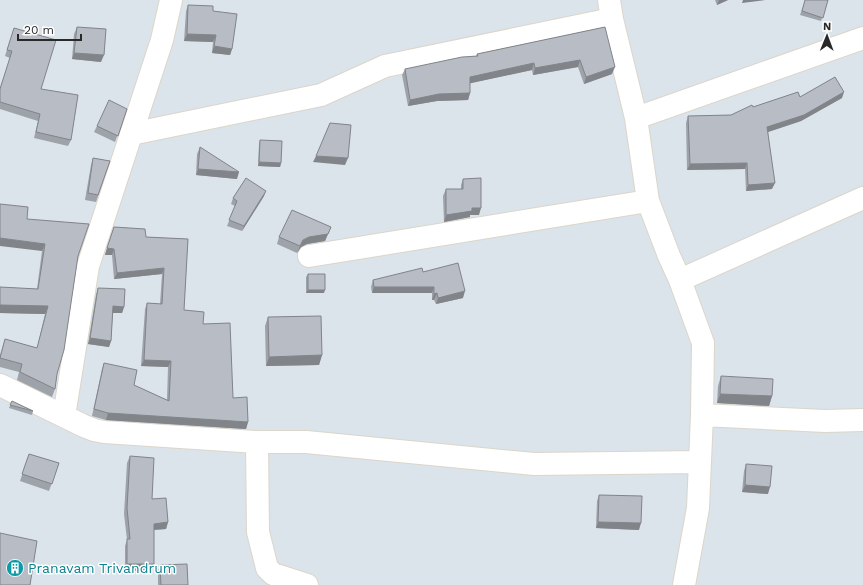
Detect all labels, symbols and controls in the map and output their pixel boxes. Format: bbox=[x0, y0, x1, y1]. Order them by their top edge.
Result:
scale bar bbox=[18, 16, 81, 42]
north arrow bbox=[807, 16, 847, 56]
text: N bbox=[823, 20, 831, 33]
text: 20 m bbox=[24, 23, 54, 37]
building icon: Pranavam Trivandrum bbox=[5, 558, 25, 578]
place label: Pranavam Trivandrum bbox=[28, 560, 176, 576]

